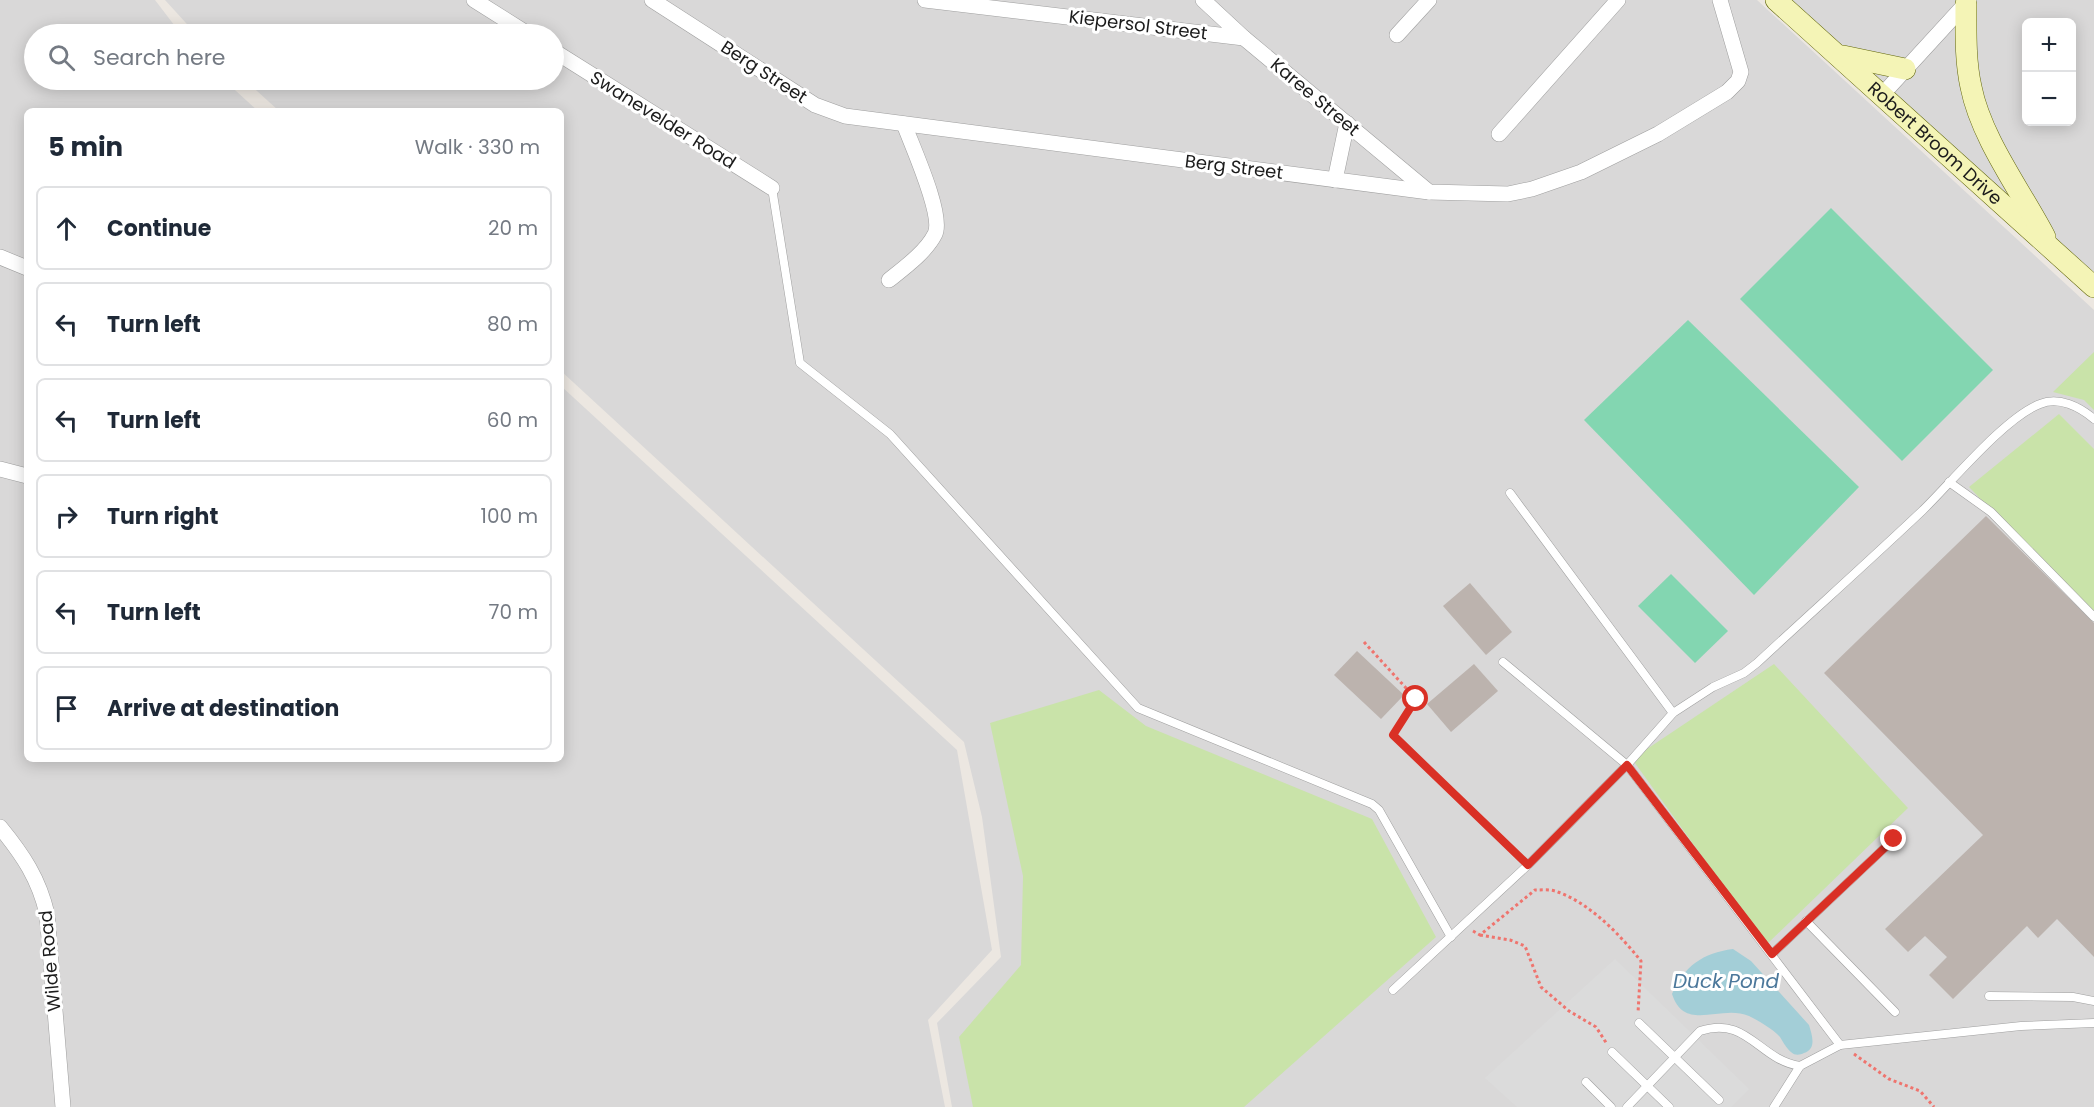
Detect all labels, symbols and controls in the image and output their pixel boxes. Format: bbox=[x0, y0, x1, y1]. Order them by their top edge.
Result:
street label: Kiepersol Street bbox=[1067, 4, 1209, 45]
map controls bbox=[2022, 18, 2076, 126]
button: + bbox=[2022, 18, 2076, 72]
search box bbox=[24, 24, 564, 90]
street label: Berg Street bbox=[716, 34, 812, 109]
icon: search bbox=[45, 41, 78, 74]
text: Search here bbox=[93, 42, 226, 73]
street label: Karee Street bbox=[1265, 52, 1365, 141]
street label: Swanevelder Road bbox=[586, 65, 741, 175]
button: − bbox=[2022, 72, 2076, 126]
street label: Robert Broom Drive bbox=[1863, 76, 2008, 210]
text: 5 min bbox=[48, 129, 123, 165]
text: Walk · 330 m bbox=[415, 133, 540, 161]
street label: Berg Street bbox=[1184, 148, 1285, 185]
icon: ahead bbox=[50, 212, 83, 245]
text: Continue bbox=[107, 213, 211, 244]
text: 20 m bbox=[488, 214, 538, 242]
icon: left bbox=[50, 308, 83, 341]
text: Turn left bbox=[107, 309, 201, 340]
text: 80 m bbox=[487, 310, 538, 338]
icon: left bbox=[50, 404, 83, 437]
text: Turn left bbox=[107, 405, 201, 436]
text: 60 m bbox=[487, 406, 538, 434]
icon: right bbox=[50, 500, 83, 533]
text: Turn right bbox=[107, 501, 218, 532]
text: 100 m bbox=[481, 502, 538, 530]
icon: left bbox=[50, 596, 83, 629]
text: Turn left bbox=[107, 597, 201, 628]
text: 70 m bbox=[489, 598, 538, 626]
route start bbox=[1402, 685, 1428, 711]
icon: arrive bbox=[50, 692, 83, 725]
text: Arrive at destination bbox=[107, 693, 339, 724]
route end bbox=[1880, 825, 1906, 851]
street label: Wilde Road bbox=[33, 909, 66, 1013]
water label: Duck Pond bbox=[1673, 967, 1779, 995]

